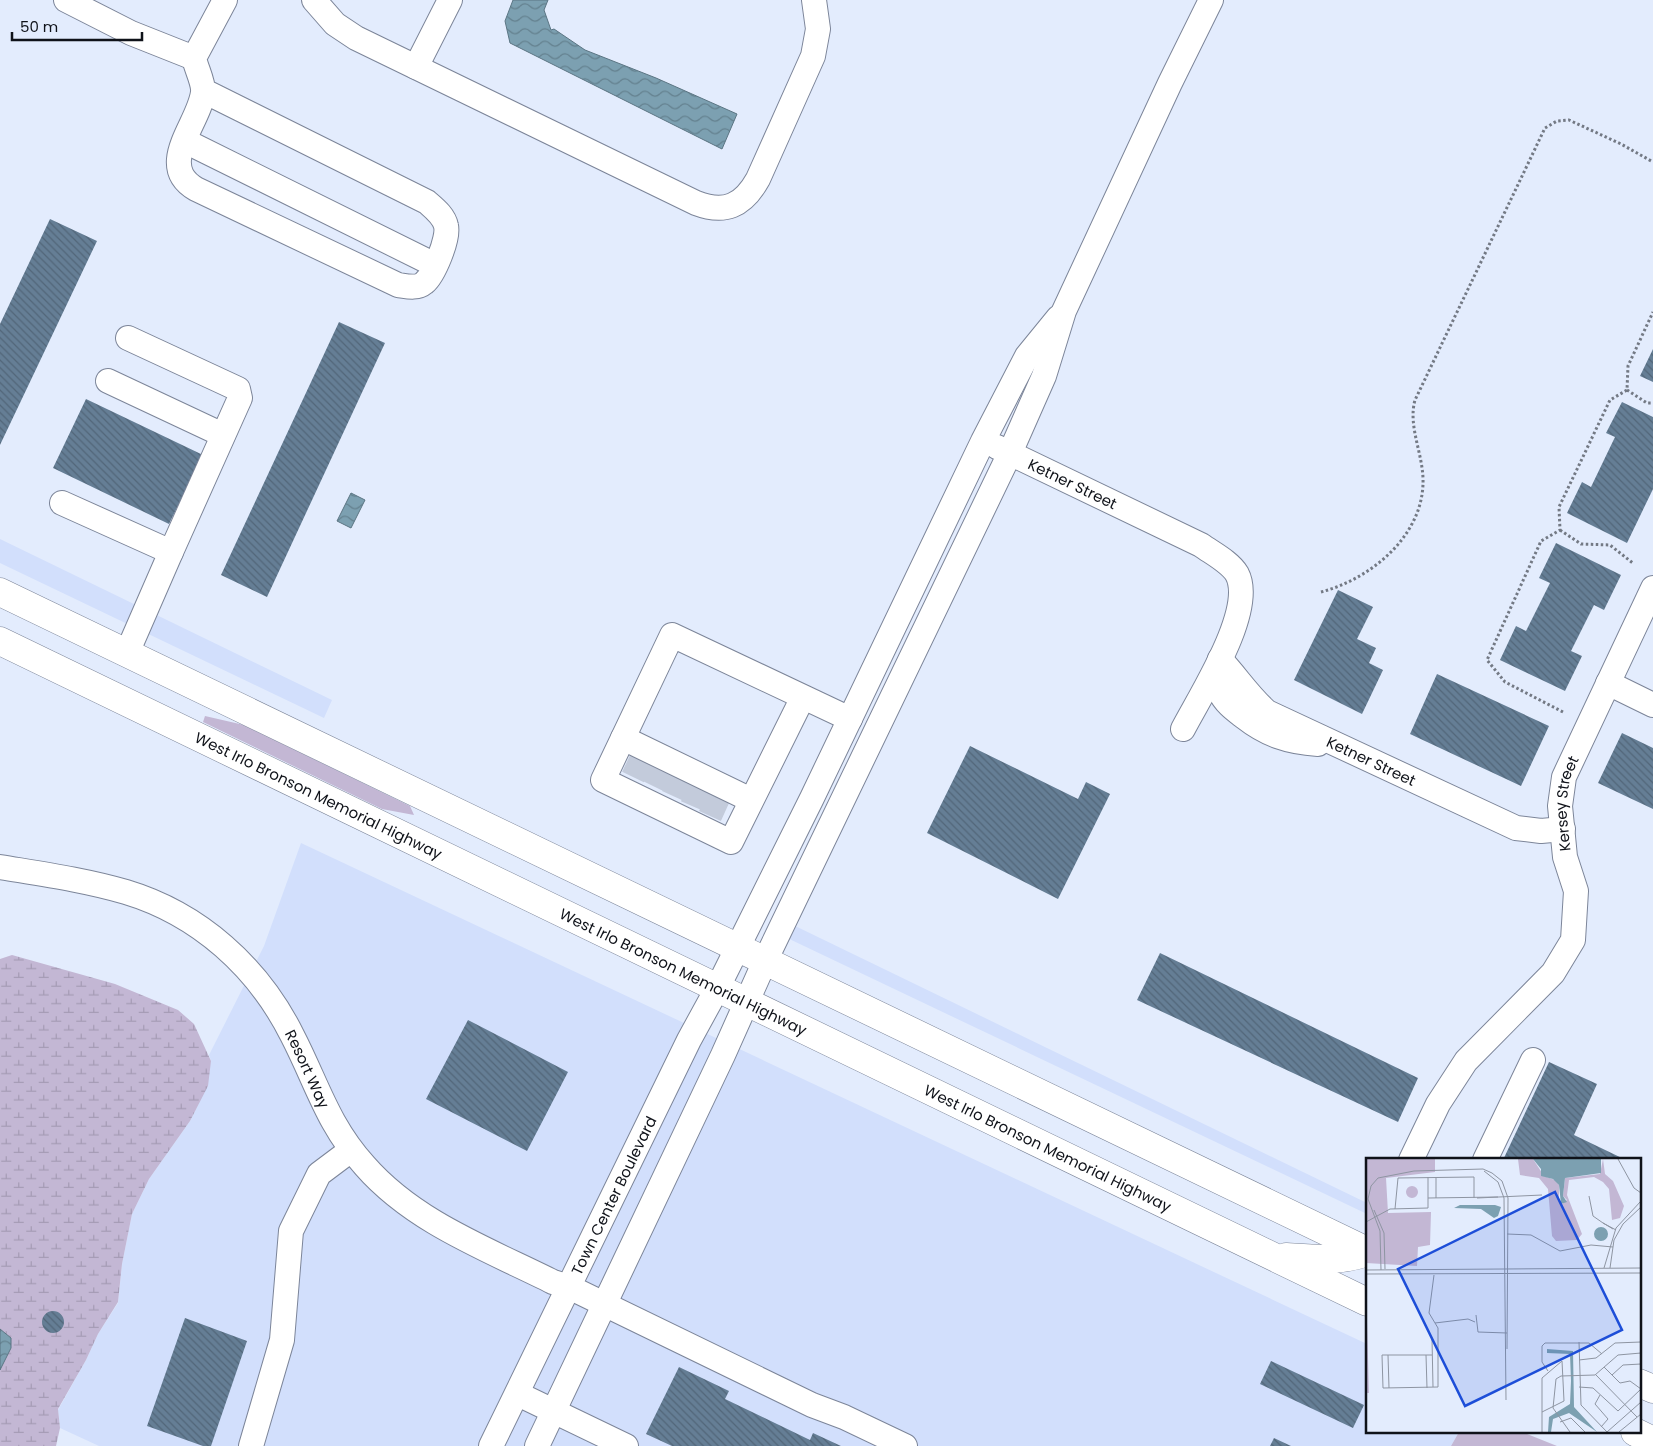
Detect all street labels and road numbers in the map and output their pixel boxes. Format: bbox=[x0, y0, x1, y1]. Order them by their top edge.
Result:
street label: Ketner Street bbox=[1025, 453, 1121, 514]
street label: West Irlo Bronson Memorial Highway bbox=[192, 726, 446, 864]
street label: Ketner Street bbox=[1323, 731, 1419, 790]
street label: Kersey Street bbox=[1549, 752, 1583, 852]
street label: West Irlo Bronson Memorial Highway bbox=[556, 903, 811, 1040]
street label: Resort Way bbox=[280, 1026, 335, 1112]
street label: West Irlo Bronson Memorial Highway bbox=[921, 1079, 1176, 1217]
street label: Town Center Boulevard bbox=[566, 1112, 661, 1278]

